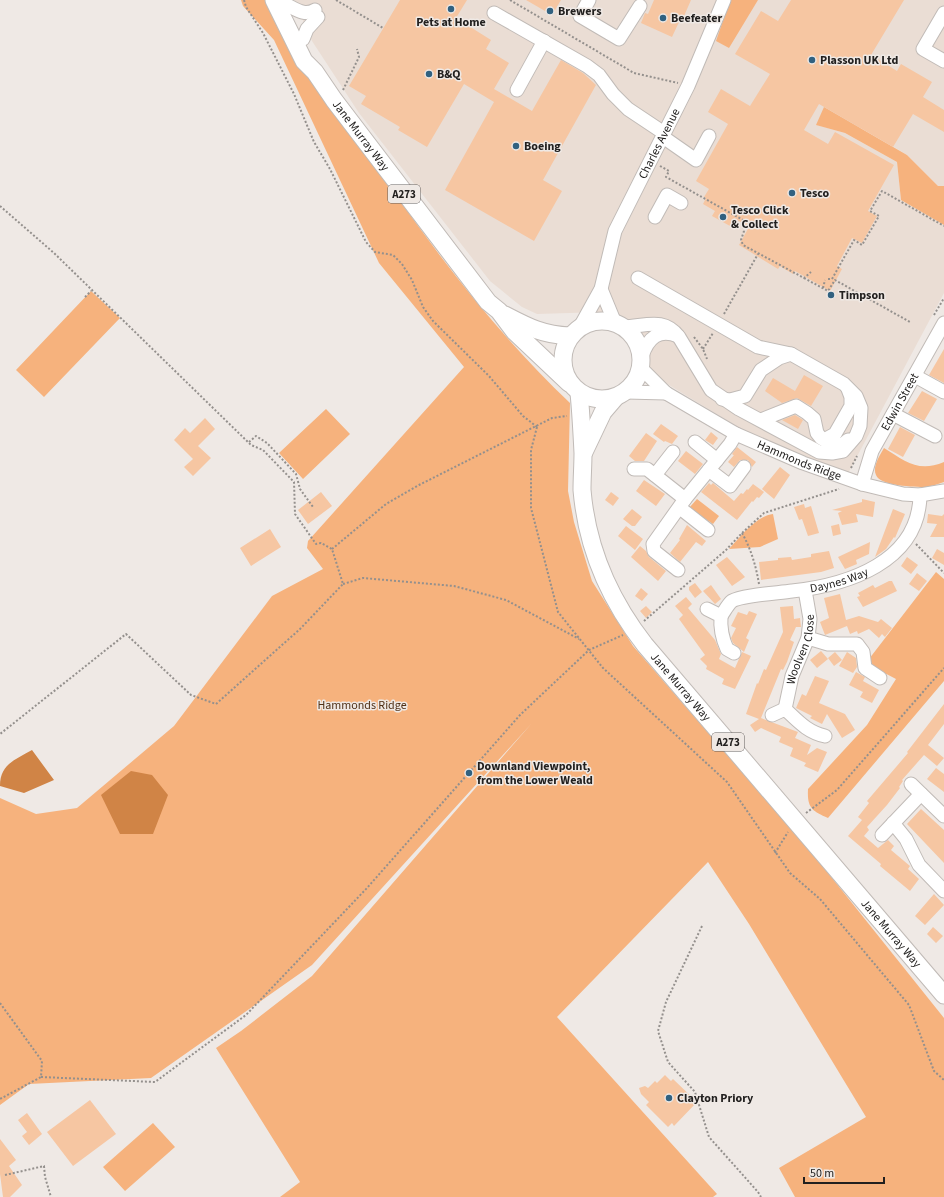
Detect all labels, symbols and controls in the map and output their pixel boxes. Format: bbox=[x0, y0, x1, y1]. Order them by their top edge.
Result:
place label: Brewers bbox=[558, 3, 602, 20]
marker: Pets at Home bbox=[446, 4, 456, 14]
marker: Brewers bbox=[545, 6, 555, 16]
place label: Beefeater bbox=[671, 10, 722, 27]
marker: Beefeater bbox=[658, 13, 668, 23]
place label: Pets at Home bbox=[416, 14, 486, 31]
place label: Plasson UK Ltd bbox=[820, 52, 898, 69]
marker: Plasson UK Ltd bbox=[807, 55, 817, 65]
place label: B&Q bbox=[437, 66, 461, 83]
marker: B&Q bbox=[424, 69, 434, 79]
street label: Jane Murray Way bbox=[329, 97, 394, 175]
street label: Charles Avenue bbox=[634, 105, 684, 182]
place label: Boeing bbox=[524, 138, 561, 155]
marker: Boeing bbox=[511, 141, 521, 151]
road number: A273 bbox=[388, 185, 420, 203]
place label: Tesco bbox=[800, 185, 830, 202]
marker: Tesco bbox=[787, 188, 797, 198]
place label: Tesco Click & Collect bbox=[731, 202, 789, 233]
marker: Tesco Click & Collect bbox=[718, 212, 728, 222]
place label: Timpson bbox=[839, 287, 885, 304]
marker: Timpson bbox=[826, 290, 836, 300]
street label: Edwin Street bbox=[877, 370, 923, 434]
street label: Hammonds Ridge bbox=[755, 436, 844, 484]
street label: Daynes Way bbox=[809, 563, 871, 597]
street label: Woolven Close bbox=[782, 613, 819, 686]
street label: Jane Murray Way bbox=[647, 649, 715, 725]
park label: Hammonds Ridge bbox=[317, 697, 407, 714]
road number: A273 bbox=[712, 733, 744, 751]
place label: Downland Viewpoint, from the Lower Weald bbox=[477, 758, 593, 789]
marker: Downland Viewpoint, from the Lower Weald bbox=[464, 768, 474, 778]
street label: Jane Murray Way bbox=[857, 895, 926, 971]
place label: Clayton Priory bbox=[677, 1090, 754, 1107]
marker: Clayton Priory bbox=[664, 1093, 674, 1103]
scale bar bbox=[804, 1159, 884, 1185]
text: 50 m bbox=[810, 1165, 834, 1182]

